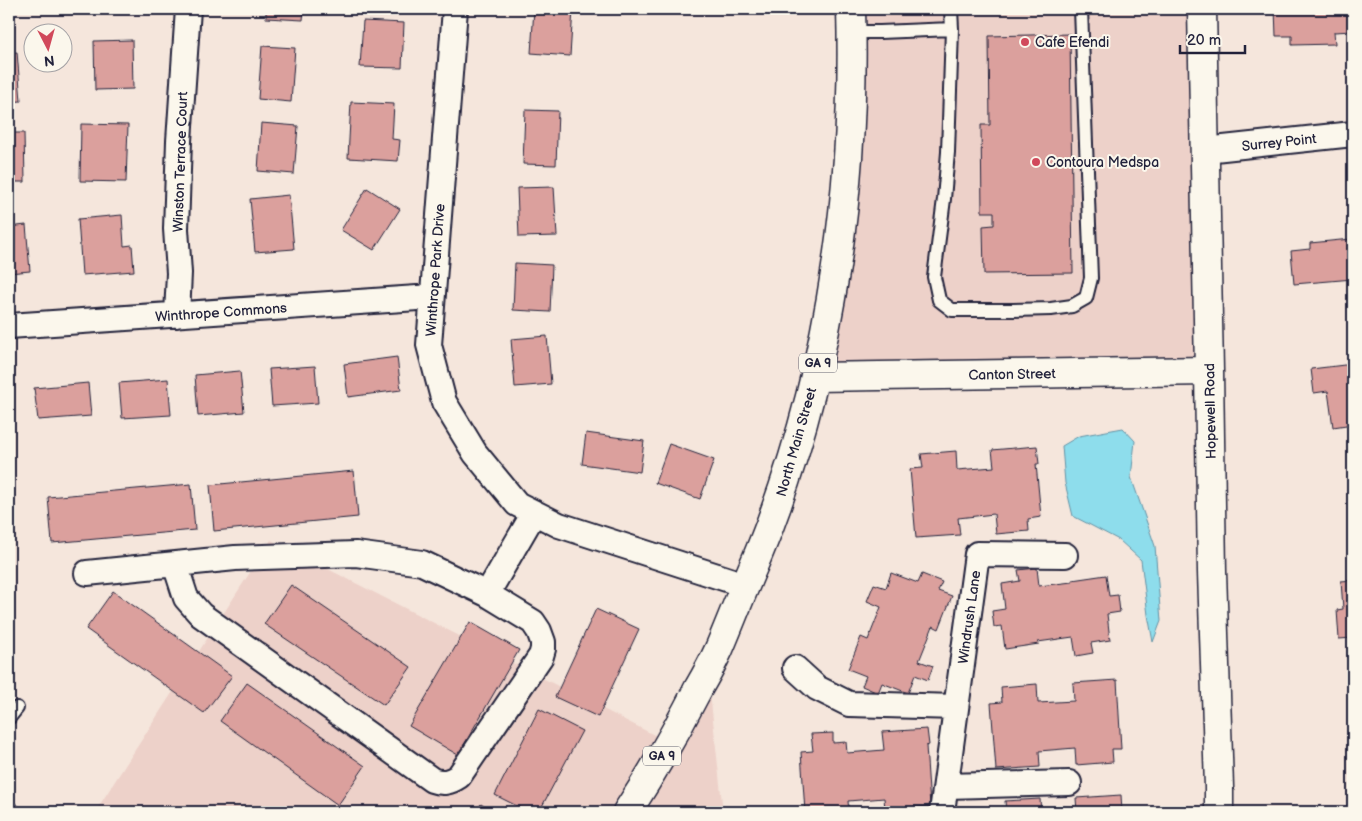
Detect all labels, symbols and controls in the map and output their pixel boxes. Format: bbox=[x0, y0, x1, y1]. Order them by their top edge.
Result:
north arrow bbox=[22, 22, 72, 72]
scale bar bbox=[1180, 22, 1244, 54]
text: 20 m bbox=[1187, 31, 1221, 50]
place label: Cafe Efendi bbox=[1035, 34, 1109, 51]
marker: Cafe Efendi bbox=[1019, 36, 1031, 48]
text: N bbox=[43, 51, 55, 69]
street label: Winston Terrace Court bbox=[170, 91, 191, 233]
street label: Surrey Point bbox=[1241, 130, 1318, 155]
place label: Contoura Medspa bbox=[1046, 154, 1159, 171]
marker: Contoura Medspa bbox=[1030, 156, 1042, 168]
street label: Winthrope Park Drive bbox=[422, 203, 449, 337]
street label: Winthrope Commons bbox=[155, 299, 288, 326]
road number: GA 9 bbox=[799, 353, 837, 372]
street label: Hopewell Road bbox=[1201, 363, 1220, 459]
street label: Canton Street bbox=[968, 365, 1057, 384]
street label: North Main Street bbox=[773, 385, 820, 499]
street label: Windrush Lane bbox=[955, 569, 984, 665]
road number: GA 9 bbox=[643, 746, 681, 766]

